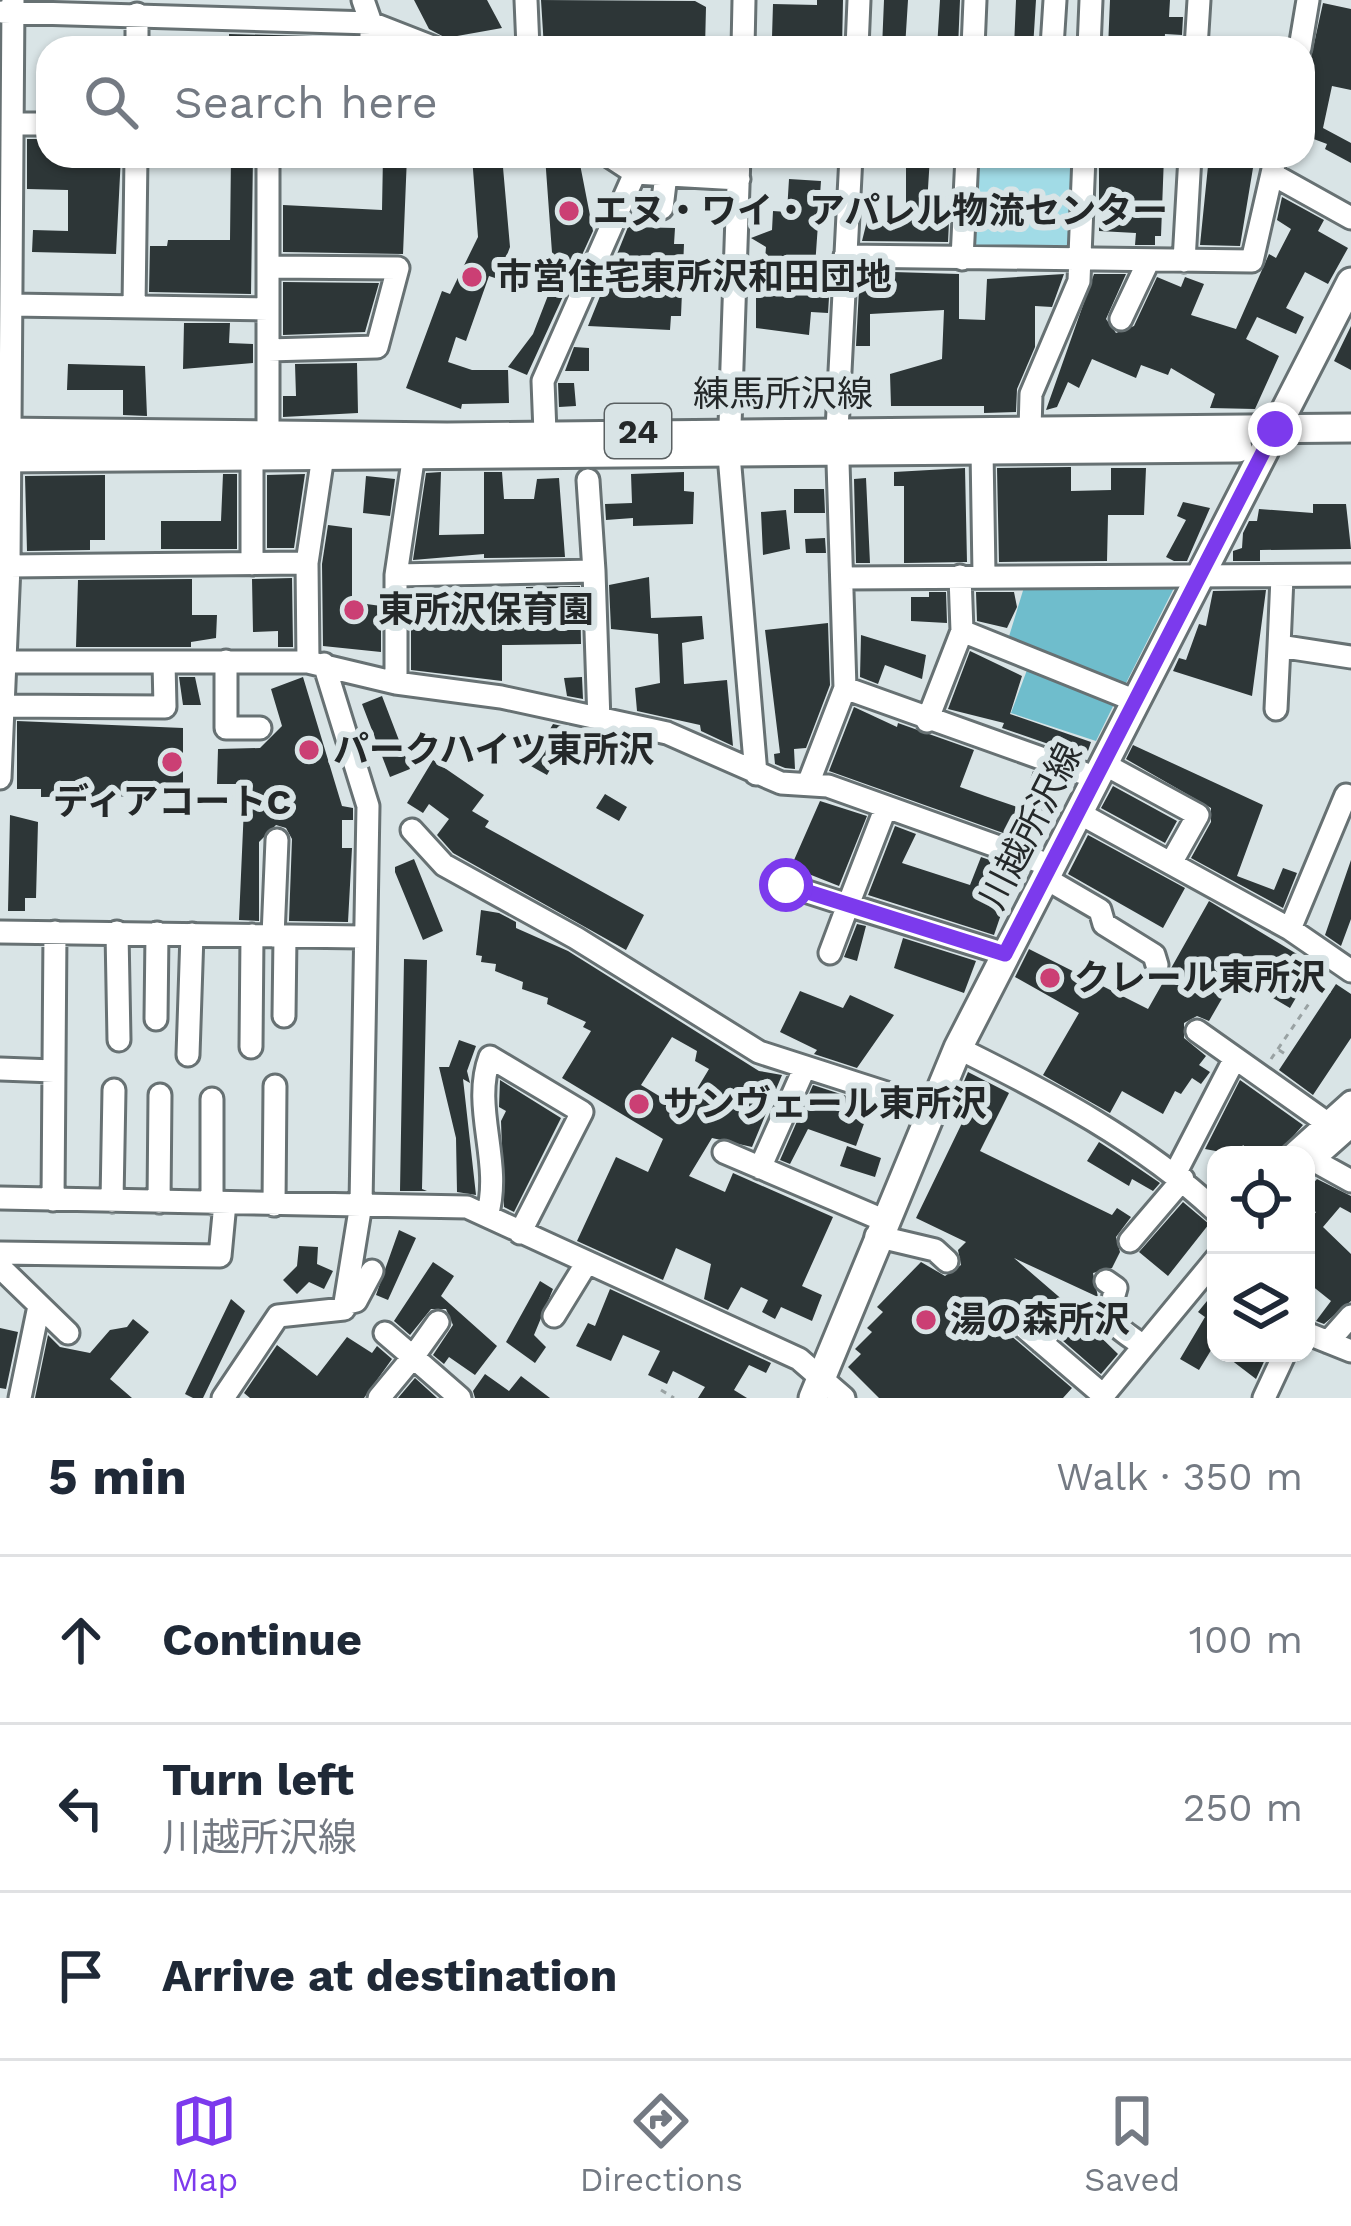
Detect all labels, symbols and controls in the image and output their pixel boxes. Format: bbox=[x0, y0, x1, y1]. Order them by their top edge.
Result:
search box bbox=[36, 36, 1315, 168]
icon: search bbox=[78, 69, 144, 135]
text: Search here bbox=[174, 76, 438, 129]
place label: エヌ・ワイ・アパレル物流センター bbox=[593, 190, 1168, 232]
marker: エヌ・ワイ・アパレル物流センター bbox=[556, 198, 582, 224]
place label: 市営住宅東所沢和田団地 bbox=[496, 256, 892, 298]
marker: 市営住宅東所沢和田団地 bbox=[459, 264, 485, 290]
street label: 練馬所沢線 bbox=[693, 373, 873, 415]
route end bbox=[1248, 402, 1302, 456]
road number: 24 bbox=[605, 404, 671, 458]
place label: 東所沢保育園 bbox=[378, 589, 594, 631]
marker: 東所沢保育園 bbox=[341, 597, 367, 623]
place label: パークハイツ東所沢 bbox=[333, 729, 654, 771]
street label: 川越所沢線 bbox=[971, 736, 1091, 916]
marker: パークハイツ東所沢 bbox=[296, 737, 322, 763]
marker: ディアコートC bbox=[159, 749, 185, 775]
place label: ディアコートC bbox=[53, 781, 291, 823]
route start bbox=[759, 858, 813, 912]
place label: クレール東所沢 bbox=[1074, 957, 1326, 999]
marker: クレール東所沢 bbox=[1037, 965, 1063, 991]
place label: サンヴェール東所沢 bbox=[663, 1083, 987, 1125]
marker: サンヴェール東所沢 bbox=[626, 1091, 652, 1117]
map controls bbox=[1207, 1146, 1315, 1362]
button: locate bbox=[1207, 1146, 1315, 1254]
button: layers bbox=[1207, 1254, 1315, 1362]
place label: 湯の森所沢 bbox=[950, 1299, 1130, 1341]
marker: 湯の森所沢 bbox=[913, 1307, 939, 1333]
text: 5 min bbox=[48, 1447, 187, 1506]
text: Walk · 350 m bbox=[1056, 1454, 1303, 1499]
icon: ahead bbox=[48, 1607, 114, 1673]
text: Continue bbox=[162, 1613, 362, 1666]
text: 100 m bbox=[1189, 1617, 1303, 1662]
text: Turn left bbox=[162, 1753, 354, 1806]
icon: left bbox=[48, 1775, 114, 1841]
text: 250 m bbox=[1183, 1785, 1303, 1830]
text: 川越所沢線 bbox=[162, 1815, 357, 1860]
icon: arrive bbox=[48, 1943, 114, 2009]
text: Arrive at destination bbox=[162, 1949, 617, 2002]
tab: Map bbox=[171, 2088, 238, 2199]
tab: Directions bbox=[580, 2088, 743, 2199]
tab: Saved bbox=[1084, 2088, 1180, 2199]

